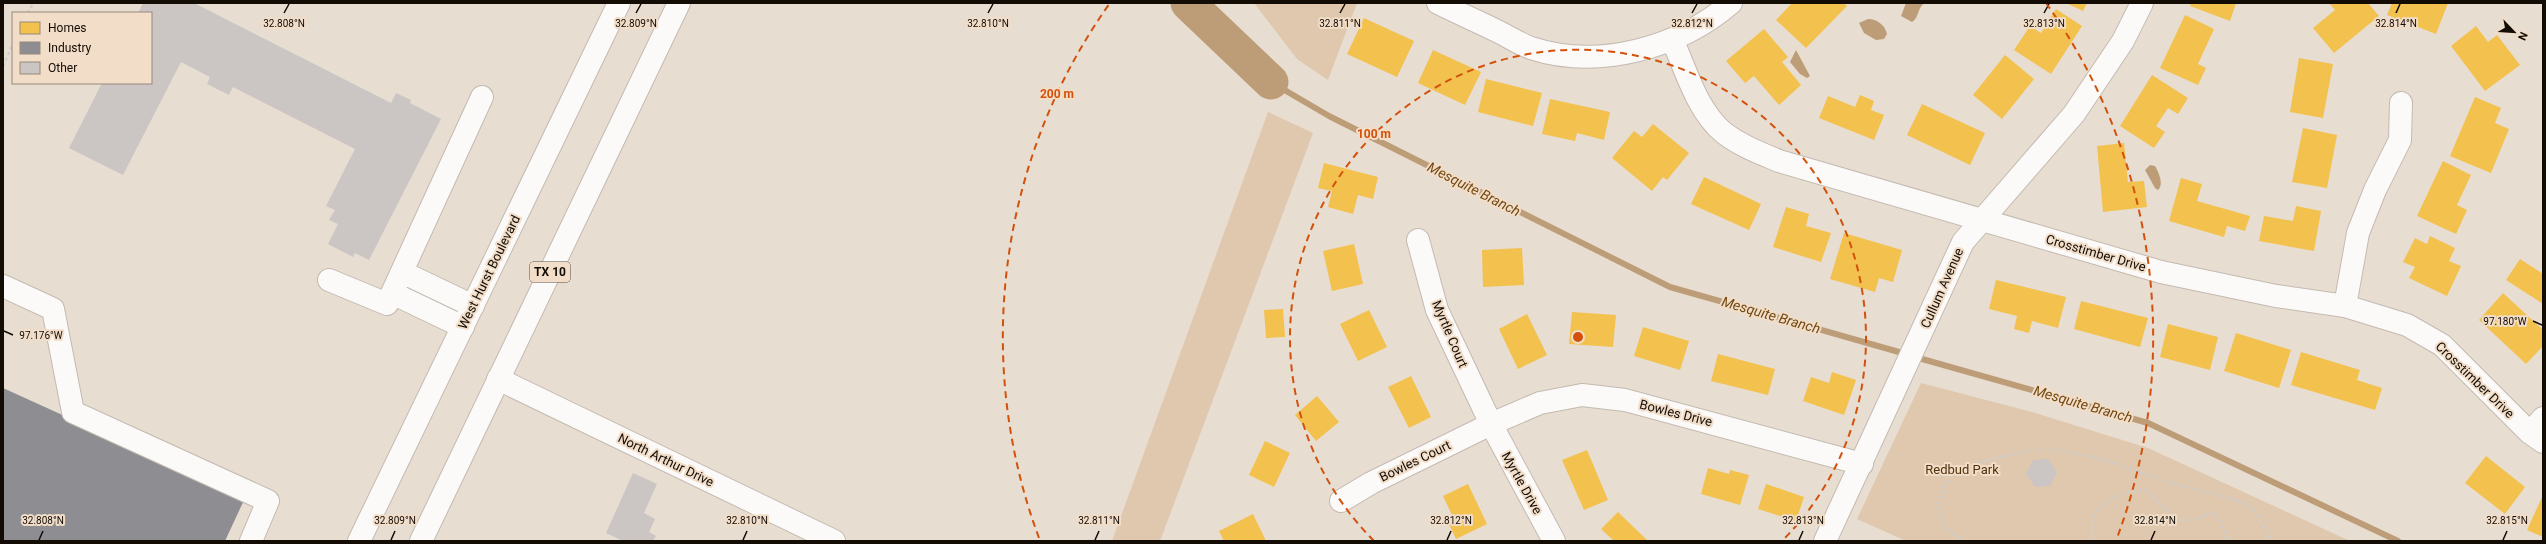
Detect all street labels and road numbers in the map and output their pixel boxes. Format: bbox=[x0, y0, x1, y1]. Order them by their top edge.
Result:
street label: West Hurst Boulevard bbox=[455, 213, 523, 331]
street label: Crosstimber Drive bbox=[2044, 232, 2148, 274]
street label: Cullum Avenue bbox=[1918, 245, 1966, 330]
road number: TX 10 bbox=[530, 262, 570, 282]
street label: Myrtle Court bbox=[1429, 298, 1471, 370]
street label: Crosstimber Drive bbox=[2433, 339, 2517, 421]
street label: Bowles Drive bbox=[1638, 397, 1714, 429]
street label: North Arthur Drive bbox=[616, 430, 716, 490]
street label: Bowles Court bbox=[1377, 437, 1453, 485]
street label: Myrtle Drive bbox=[1499, 449, 1545, 517]

